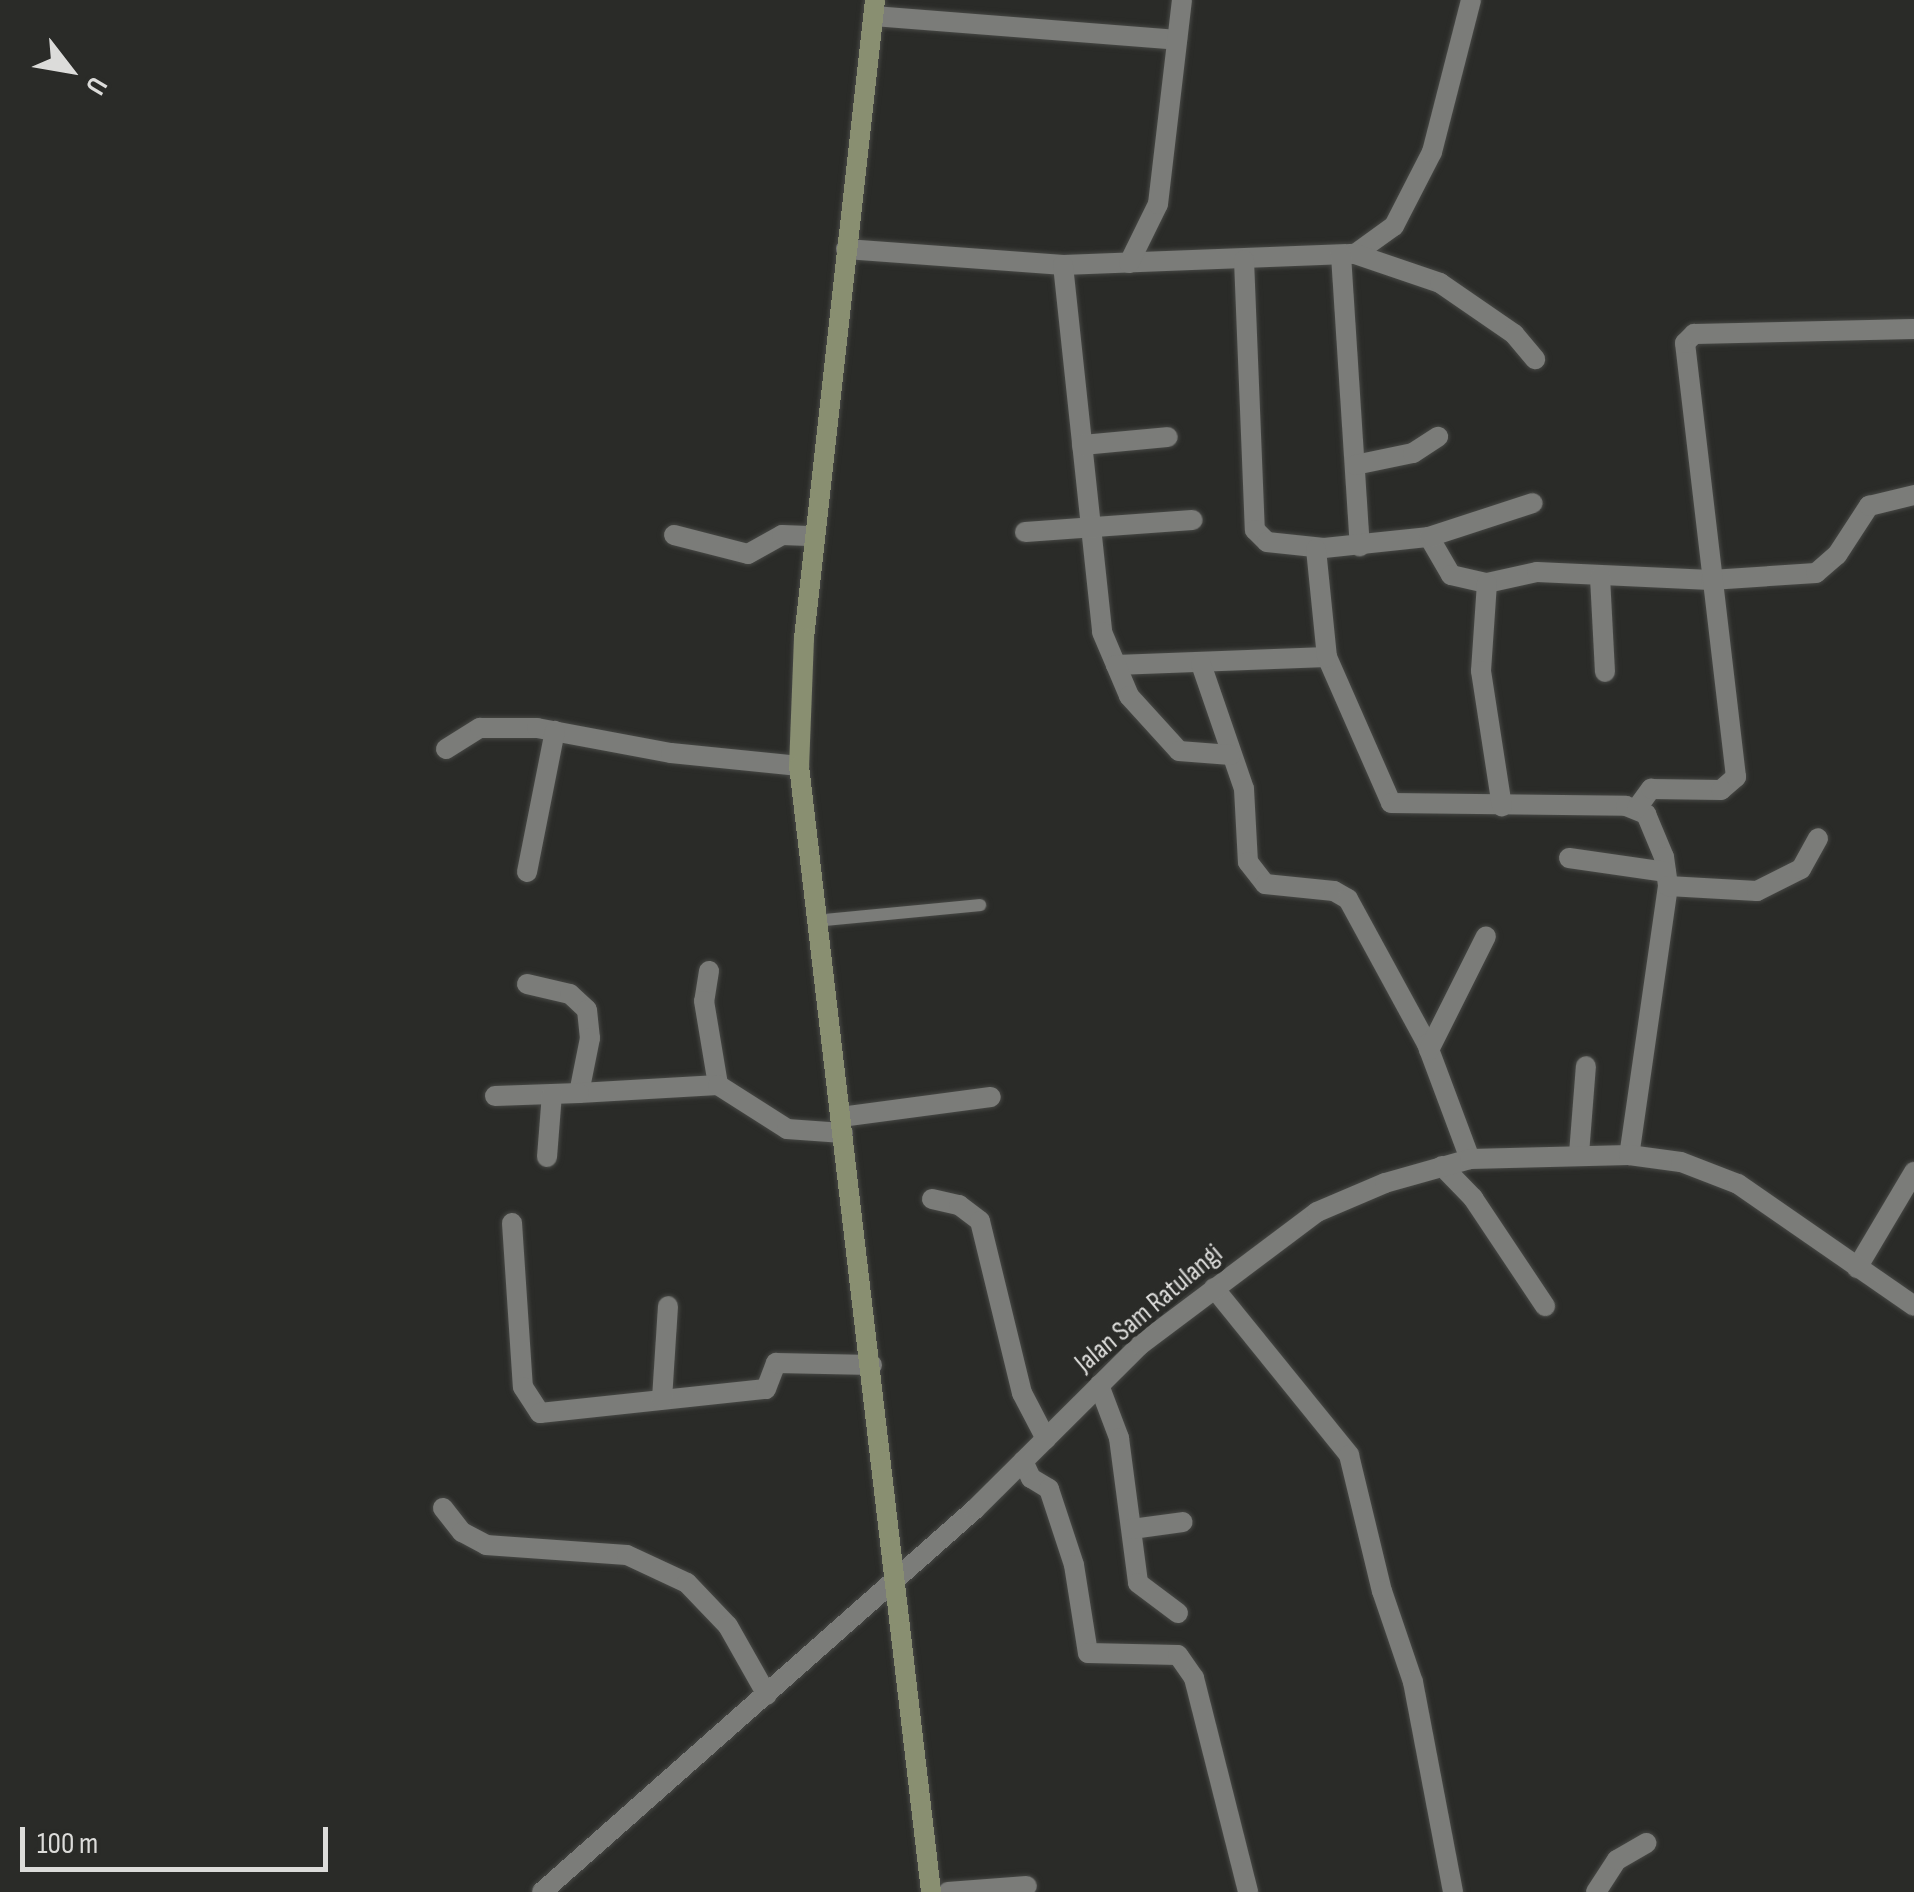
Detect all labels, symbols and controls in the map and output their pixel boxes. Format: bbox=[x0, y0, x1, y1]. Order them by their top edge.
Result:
north arrow bbox=[20, 20, 120, 120]
text: U bbox=[78, 71, 114, 100]
street label: Jalan Sam Ratulangi bbox=[1068, 1238, 1230, 1380]
scale bar bbox=[25, 1807, 332, 1869]
text: 100 m bbox=[37, 1826, 98, 1862]

